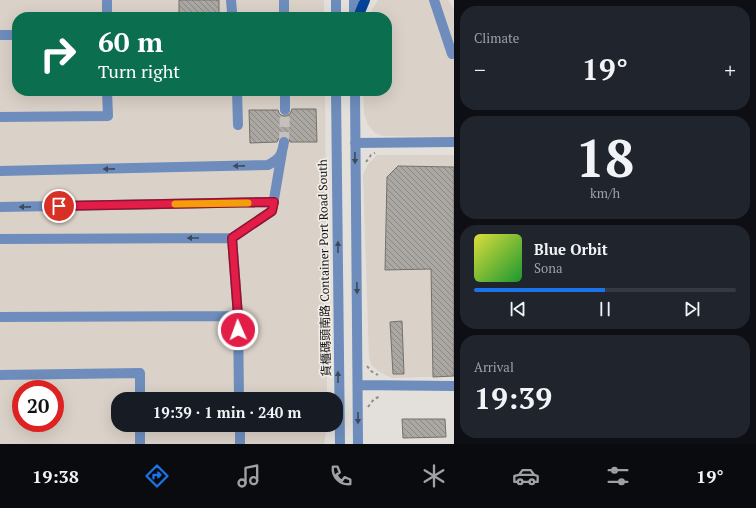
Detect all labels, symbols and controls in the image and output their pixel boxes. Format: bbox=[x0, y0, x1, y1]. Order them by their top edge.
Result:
text: 60 m bbox=[98, 23, 163, 60]
icon: right bbox=[32, 28, 84, 80]
text: Climate bbox=[474, 29, 519, 47]
text: 19° bbox=[582, 49, 628, 89]
text: − bbox=[474, 55, 486, 84]
text: + bbox=[724, 55, 736, 84]
text: Turn right bbox=[98, 59, 180, 83]
text: 18 bbox=[576, 123, 634, 192]
one-way arrow bbox=[352, 152, 359, 164]
street label: 貨櫃碼頭南路 Container Port Road South bbox=[315, 159, 333, 377]
one-way arrow bbox=[233, 163, 245, 170]
one-way arrow bbox=[102, 166, 115, 172]
text: km/h bbox=[590, 184, 620, 202]
pin bbox=[42, 189, 76, 223]
icon: arrive bbox=[48, 195, 70, 217]
one-way arrow bbox=[19, 203, 31, 210]
one-way arrow bbox=[186, 235, 199, 241]
text: Blue Orbit bbox=[534, 239, 608, 259]
one-way arrow bbox=[335, 240, 341, 253]
text: Sona bbox=[534, 259, 562, 277]
one-way arrow bbox=[354, 282, 360, 295]
icon: previous bbox=[507, 298, 529, 320]
icon: pause bbox=[594, 298, 616, 320]
icon: next bbox=[681, 298, 703, 320]
position arrow bbox=[217, 309, 259, 351]
text: Arrival bbox=[474, 358, 514, 376]
one-way arrow bbox=[335, 370, 341, 383]
text: 19:39 bbox=[474, 378, 552, 418]
speed limit sign: 20 bbox=[12, 380, 64, 432]
text: 19:39 · 1 min · 240 m bbox=[153, 402, 301, 422]
one-way arrow bbox=[355, 412, 361, 425]
icon: directions bbox=[143, 462, 171, 490]
icon: music bbox=[235, 462, 263, 490]
icon: phone bbox=[327, 462, 355, 490]
icon: climate bbox=[420, 462, 448, 490]
icon: car bbox=[512, 462, 540, 490]
icon: filters bbox=[604, 462, 632, 490]
text: 19:38 bbox=[32, 464, 79, 488]
text: 19° bbox=[696, 464, 724, 488]

